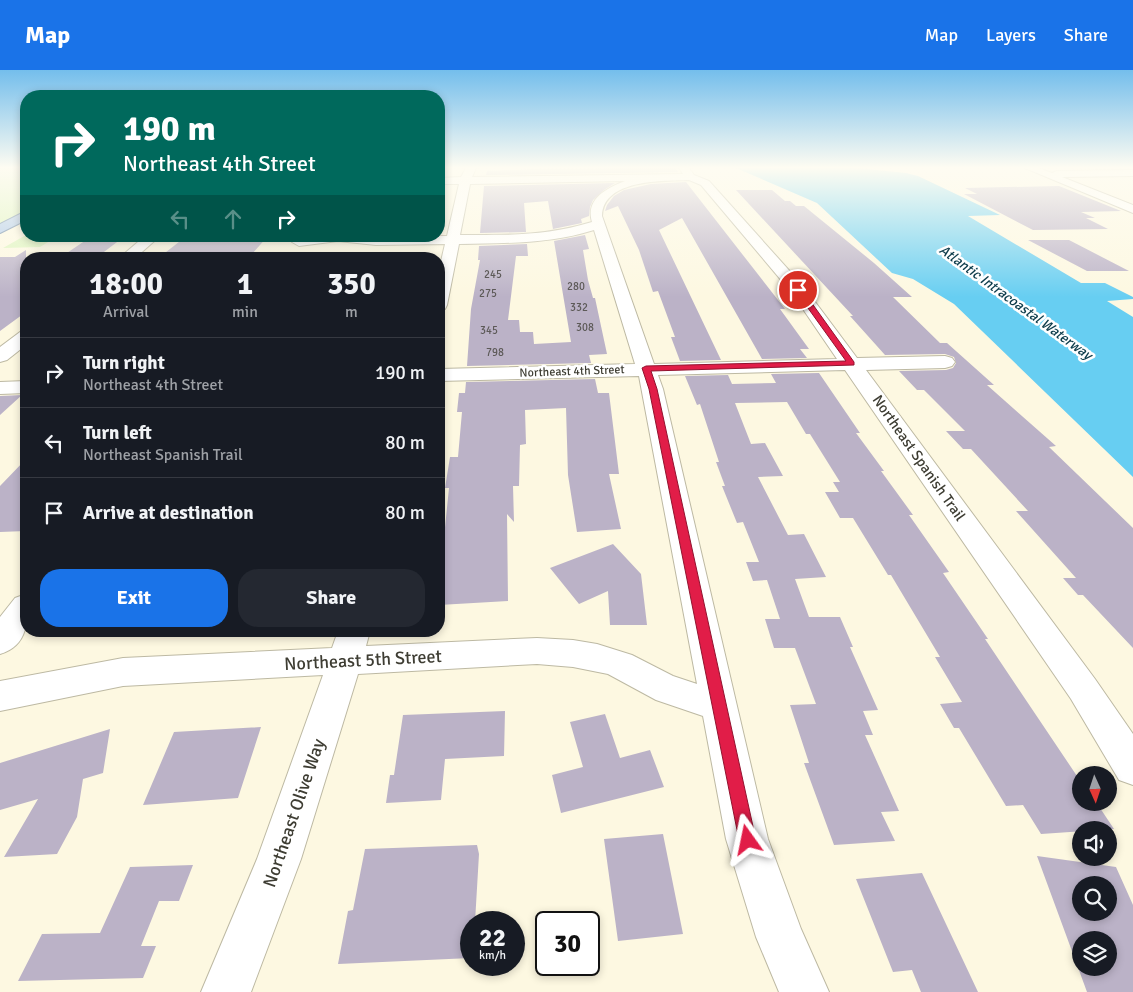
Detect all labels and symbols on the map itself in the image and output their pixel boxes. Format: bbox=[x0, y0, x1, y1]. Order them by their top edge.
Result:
water label: Atlantic Intracoastal Waterway bbox=[936, 241, 1097, 365]
house number: 245 bbox=[484, 268, 502, 281]
pin bbox=[777, 269, 819, 311]
house number: 280 bbox=[567, 280, 585, 293]
house number: 275 bbox=[479, 287, 497, 300]
house number: 332 bbox=[570, 301, 588, 314]
house number: 308 bbox=[576, 321, 594, 334]
house number: 345 bbox=[480, 324, 498, 337]
house number: 798 bbox=[486, 346, 504, 359]
street label: Northeast 4th Street bbox=[519, 362, 625, 381]
street label: Northeast Spanish Trail bbox=[869, 391, 969, 525]
street label: Northeast 5th Street bbox=[284, 645, 442, 675]
street label: Northeast Olive Way bbox=[258, 735, 330, 890]
north arrow bbox=[1072, 766, 1118, 811]
position arrow bbox=[721, 813, 773, 865]
speed limit sign: 30 bbox=[535, 911, 600, 976]

